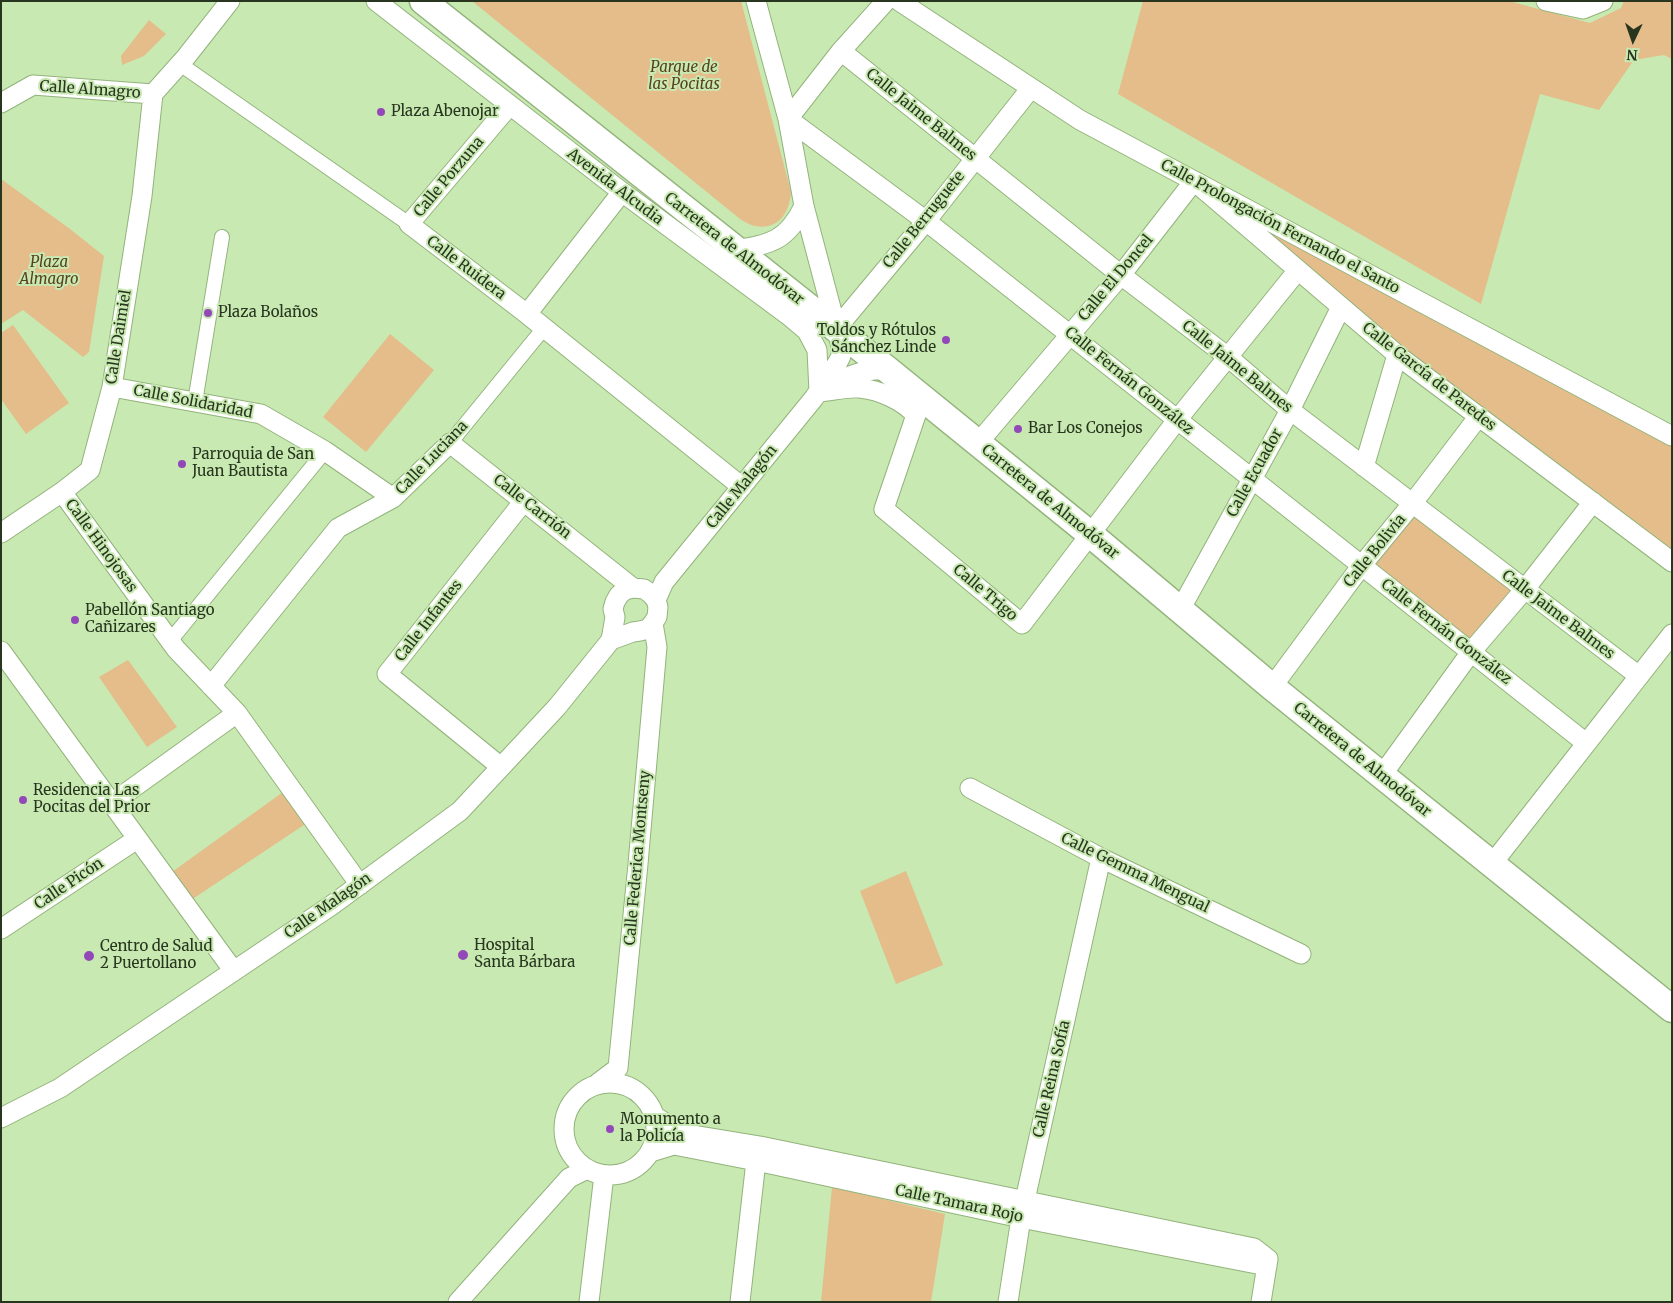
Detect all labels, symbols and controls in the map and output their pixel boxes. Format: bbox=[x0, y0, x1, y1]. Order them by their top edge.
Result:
north arrow bbox=[1608, 15, 1658, 65]
text: N bbox=[1626, 46, 1638, 64]
park label: Parque de las Pocitas bbox=[648, 59, 720, 94]
street label: Calle Jaime Balmes bbox=[862, 65, 980, 165]
street label: Calle Almagro bbox=[39, 77, 141, 103]
place label: Plaza Abenojar bbox=[391, 103, 499, 121]
marker: Plaza Abenojar bbox=[375, 106, 387, 118]
street label: Calle Porzuna bbox=[410, 133, 488, 221]
street label: Avenida Alcudia bbox=[563, 145, 667, 229]
street label: Calle Prolongación Fernando el Santo bbox=[1158, 156, 1402, 298]
street label: Calle Berruguete bbox=[879, 168, 969, 272]
street label: Carretera de Almodóvar bbox=[661, 189, 807, 309]
street label: Calle El Doncel bbox=[1075, 231, 1157, 325]
street label: Calle Ruidera bbox=[423, 232, 509, 304]
park label: Plaza Almagro bbox=[19, 254, 79, 289]
street label: Calle Daimiel bbox=[103, 289, 135, 385]
place label: Plaza Bolaños bbox=[218, 304, 318, 322]
marker: Plaza Bolaños bbox=[202, 307, 214, 319]
street label: Calle Jaime Balmes bbox=[1178, 317, 1296, 417]
street label: Calle García de Paredes bbox=[1359, 319, 1499, 435]
place label: Toldos y Rótulos Sánchez Linde bbox=[817, 322, 936, 357]
street label: Calle Fernán González bbox=[1061, 323, 1197, 439]
marker: Toldos y Rótulos Sánchez Linde bbox=[940, 334, 952, 346]
street label: Calle Solidaridad bbox=[132, 382, 254, 422]
street label: Calle Luciana bbox=[392, 417, 472, 499]
place label: Bar Los Conejos bbox=[1028, 420, 1143, 438]
marker: Bar Los Conejos bbox=[1012, 423, 1024, 435]
street label: Calle Ecuador bbox=[1223, 426, 1287, 520]
street label: Carretera de Almodóvar bbox=[978, 441, 1122, 563]
street label: Calle Malagón bbox=[703, 442, 781, 532]
place label: Parroquia de San Juan Bautista bbox=[192, 446, 314, 481]
marker: Parroquia de San Juan Bautista bbox=[176, 458, 188, 470]
street label: Calle Carrión bbox=[490, 471, 574, 543]
street label: Calle Hinojosas bbox=[61, 496, 141, 596]
street label: Calle Bolivia bbox=[1340, 511, 1410, 591]
street label: Calle Trigo bbox=[949, 561, 1021, 625]
street label: Calle Jaime Balmes bbox=[1498, 567, 1618, 663]
street label: Calle Fernán González bbox=[1377, 575, 1515, 689]
street label: Calle Infantes bbox=[392, 577, 466, 665]
place label: Pabellón Santiago Cañizares bbox=[85, 602, 214, 637]
marker: Pabellón Santiago Cañizares bbox=[69, 614, 81, 626]
street label: Carretera de Almodóvar bbox=[1290, 699, 1434, 821]
street label: Calle Federica Montseny bbox=[621, 770, 655, 946]
place label: Residencia Las Pocitas del Prior bbox=[33, 782, 150, 817]
marker: Residencia Las Pocitas del Prior bbox=[17, 794, 29, 806]
street label: Calle Gemma Mengual bbox=[1058, 829, 1212, 917]
street label: Calle Picón bbox=[31, 854, 107, 914]
street label: Calle Malagón bbox=[281, 869, 375, 943]
place label: Hospital Santa Bárbara bbox=[474, 937, 575, 972]
place label: Centro de Salud 2 Puertollano bbox=[100, 938, 212, 973]
marker: Hospital Santa Bárbara bbox=[456, 948, 470, 962]
marker: Centro de Salud 2 Puertollano bbox=[82, 949, 96, 963]
street label: Calle Reina Sofía bbox=[1030, 1019, 1074, 1139]
place label: Monumento a la Policía bbox=[620, 1111, 721, 1146]
marker: Monumento a la Policía bbox=[604, 1123, 616, 1135]
street label: Calle Tamara Rojo bbox=[893, 1182, 1025, 1226]

